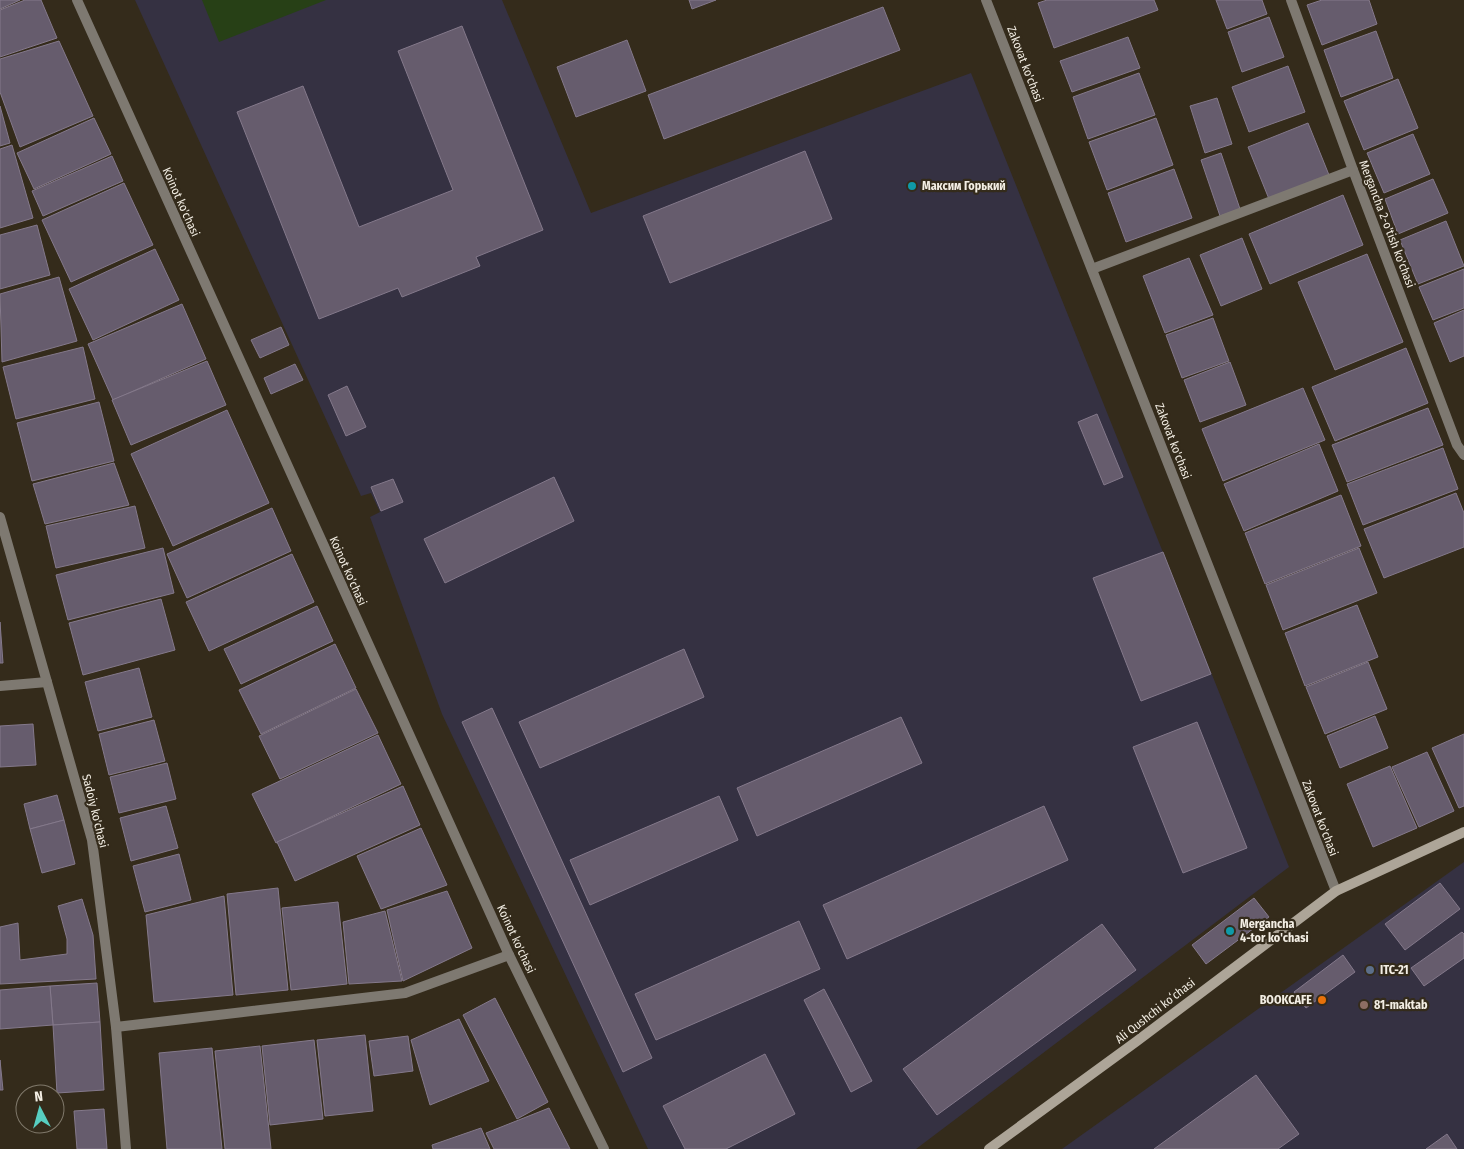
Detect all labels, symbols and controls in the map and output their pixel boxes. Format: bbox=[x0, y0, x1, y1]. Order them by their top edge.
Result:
street label: Zakovat ko'chasi bbox=[1004, 24, 1046, 104]
street label: Mergancha 2-o'tish ko'chasi bbox=[1356, 158, 1418, 290]
street label: Koinot ko'chasi bbox=[159, 165, 203, 239]
place label: Максим Горький bbox=[922, 179, 1006, 193]
marker: Максим Горький bbox=[906, 180, 918, 192]
street label: Zakovat ko'chasi bbox=[1152, 401, 1194, 481]
street label: Koinot ko'chasi bbox=[326, 534, 370, 608]
street label: Sadoiy ko'chasi bbox=[79, 773, 111, 849]
street label: Zakovat ko'chasi bbox=[1299, 778, 1341, 858]
street label: Koinot ko'chasi bbox=[494, 902, 538, 976]
place label: Mergancha 4-tor ko'chasi bbox=[1240, 917, 1309, 945]
marker: Mergancha 4-tor ko'chasi bbox=[1224, 925, 1236, 937]
place label: ITC-21 bbox=[1380, 963, 1409, 977]
marker: ITC-21 bbox=[1364, 964, 1376, 976]
street label: Ali Qushchi koʻchasi bbox=[1112, 975, 1198, 1046]
place label: BOOKCAFE bbox=[1260, 993, 1312, 1007]
marker: BOOKCAFE bbox=[1316, 994, 1328, 1006]
place label: 81-maktab bbox=[1374, 998, 1428, 1012]
marker: 81-maktab bbox=[1358, 999, 1370, 1011]
north arrow bbox=[15, 1084, 65, 1134]
text: N bbox=[34, 1088, 44, 1105]

